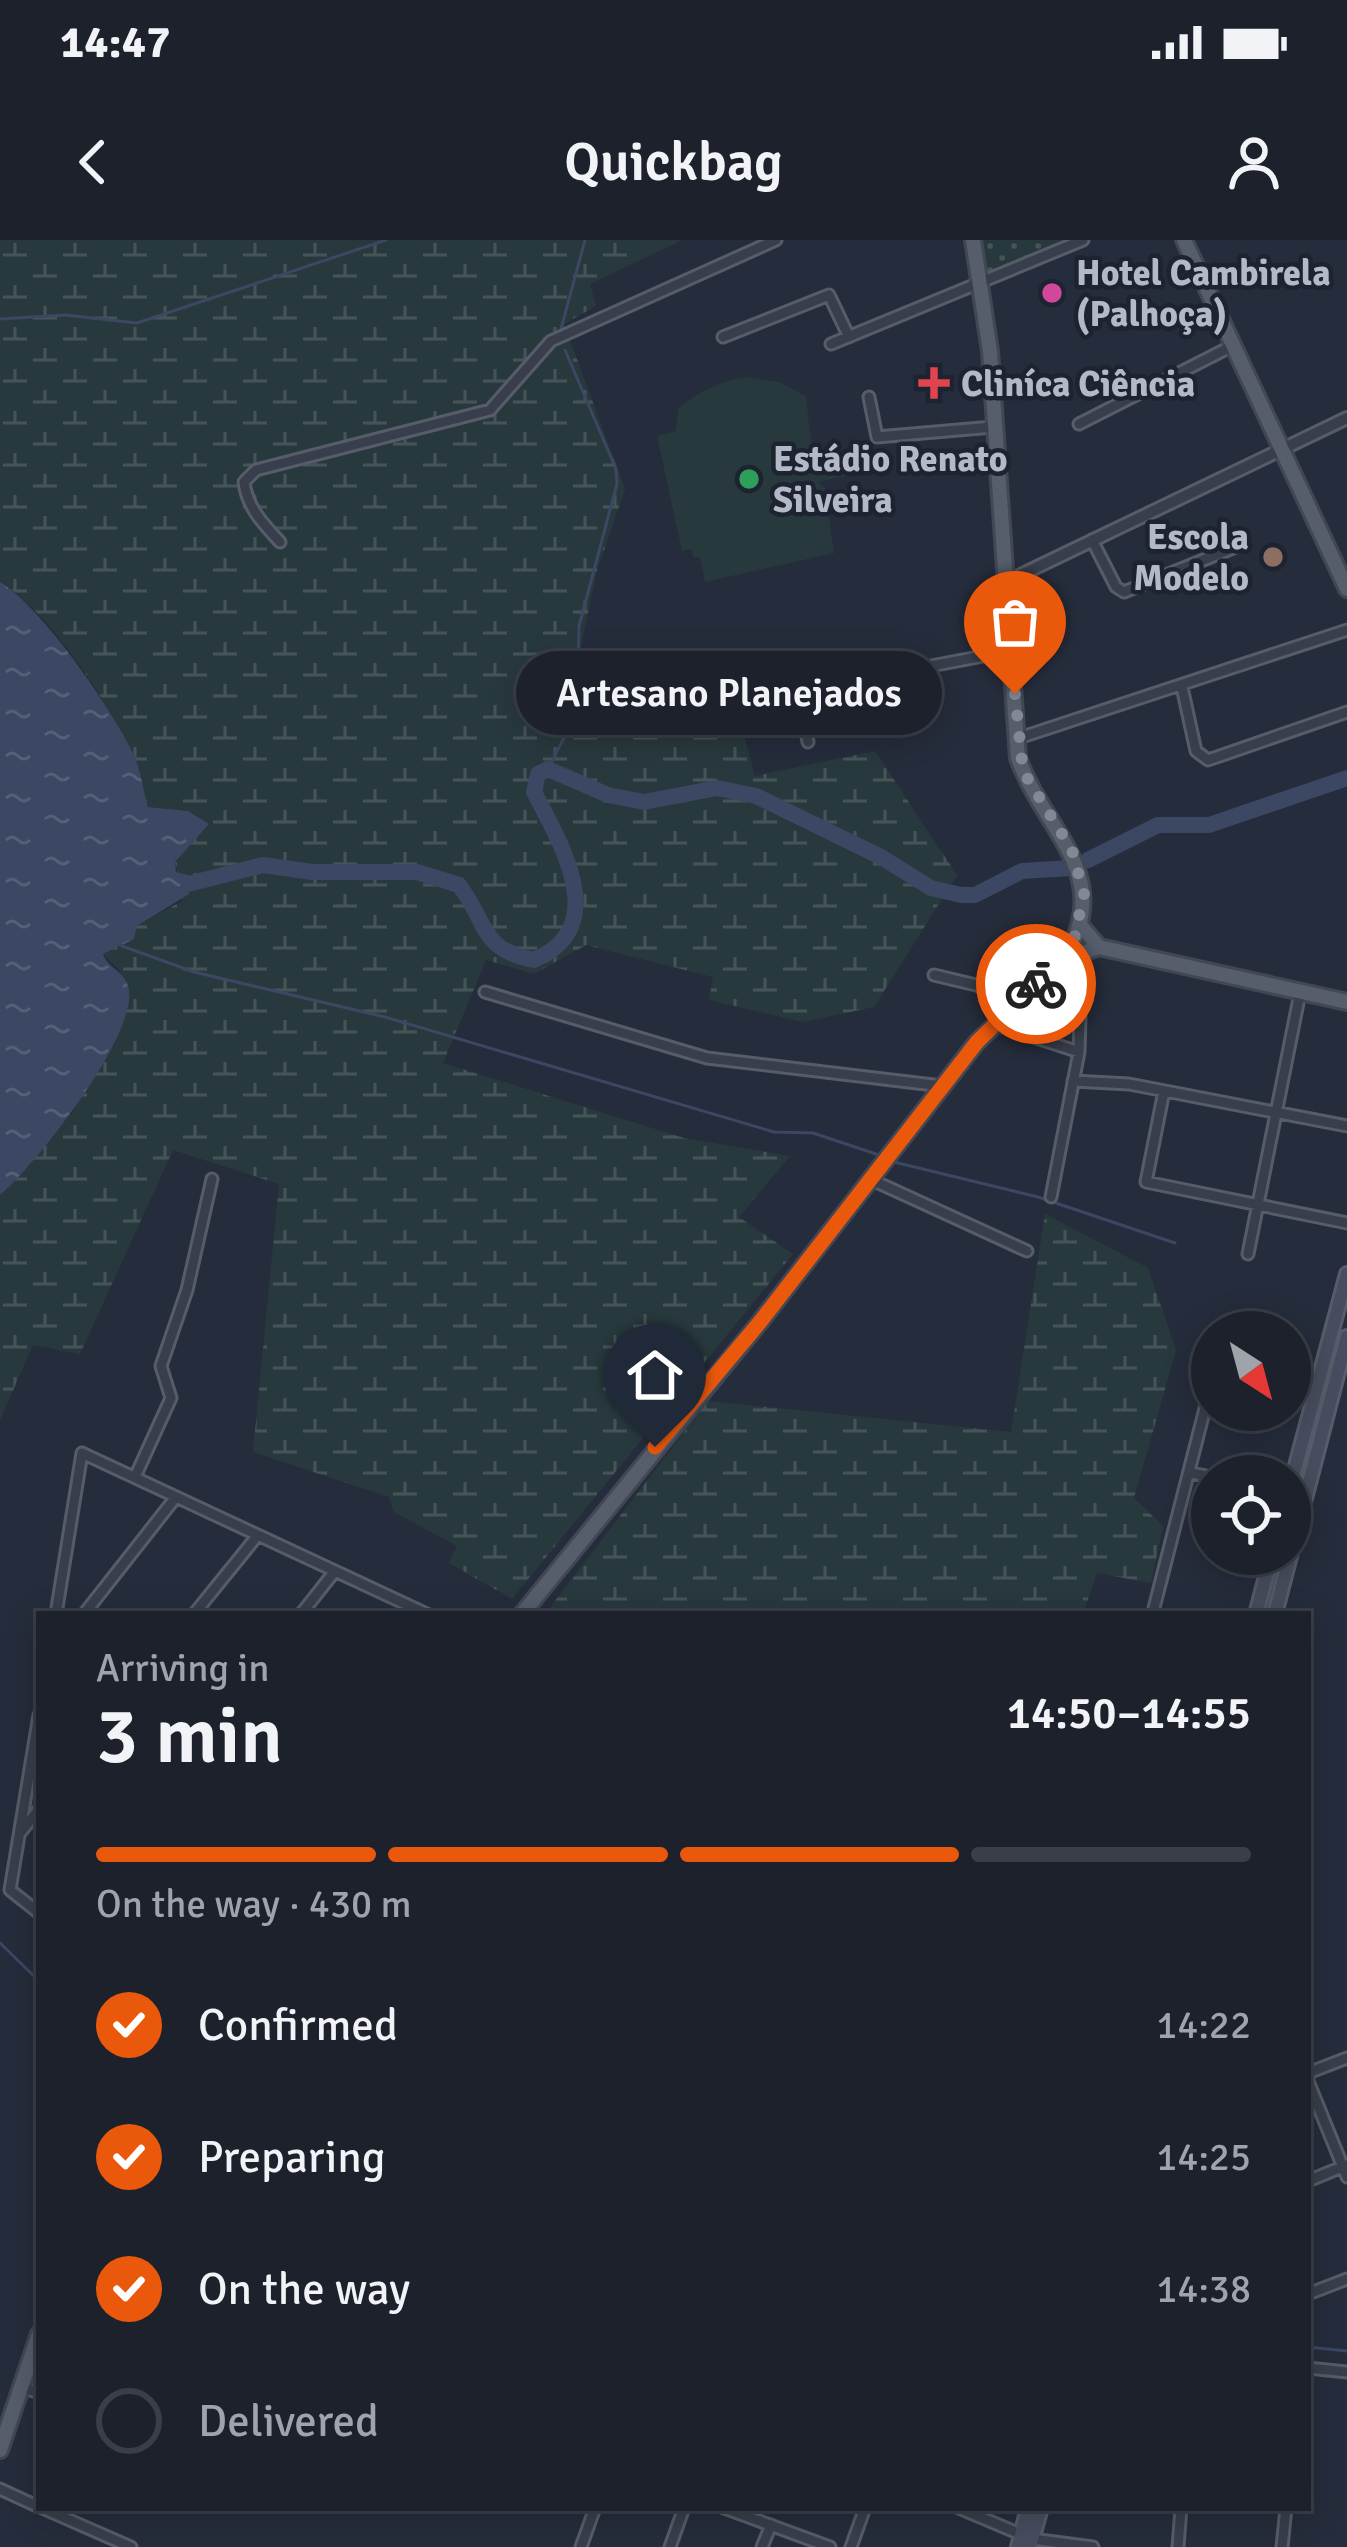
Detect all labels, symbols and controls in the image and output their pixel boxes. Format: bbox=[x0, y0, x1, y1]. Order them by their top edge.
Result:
text: 14:47 bbox=[60, 15, 170, 70]
icon: back bbox=[60, 129, 126, 195]
text: Quickbag bbox=[564, 129, 783, 196]
icon: person bbox=[1221, 129, 1287, 195]
place label: Hotel Cambirela (Palhoça) bbox=[1076, 251, 1331, 337]
marker: Hotel Cambirela (Palhoça) bbox=[1039, 280, 1065, 306]
place label: Cliníca Ciência bbox=[961, 362, 1195, 407]
marker: Cliníca Ciência bbox=[918, 367, 950, 399]
place label: Estádio Renato Silveira bbox=[773, 437, 1008, 523]
marker: Estádio Renato Silveira bbox=[736, 466, 762, 492]
place label: Escola Modelo bbox=[1133, 515, 1249, 601]
marker: Escola Modelo bbox=[1260, 544, 1286, 570]
pin bbox=[964, 571, 1066, 694]
icon: bag bbox=[982, 589, 1048, 655]
callout: Artesano Planejados bbox=[517, 652, 943, 736]
text: Artesano Planejados bbox=[556, 669, 902, 717]
courier bbox=[976, 924, 1096, 1044]
icon: bike bbox=[1003, 951, 1069, 1017]
north arrow bbox=[1191, 1311, 1311, 1431]
map controls bbox=[1191, 1311, 1311, 1575]
pin bbox=[604, 1324, 706, 1447]
icon: home bbox=[622, 1342, 688, 1408]
button: locate bbox=[1191, 1455, 1311, 1575]
text: Arriving in bbox=[96, 1644, 270, 1692]
text: 14:50–14:55 bbox=[1007, 1686, 1251, 1741]
text: 3 min bbox=[96, 1689, 283, 1785]
text: On the way · 430 m bbox=[96, 1880, 412, 1928]
icon: check bbox=[96, 1992, 162, 2058]
text: Confirmed bbox=[198, 1998, 398, 2053]
text: 14:22 bbox=[1156, 2001, 1251, 2049]
icon: check bbox=[96, 2124, 162, 2190]
text: Preparing bbox=[198, 2130, 386, 2185]
text: 14:25 bbox=[1156, 2133, 1251, 2181]
icon: check bbox=[96, 2256, 162, 2322]
text: On the way bbox=[198, 2262, 410, 2317]
text: 14:38 bbox=[1156, 2265, 1251, 2313]
text: Delivered bbox=[198, 2394, 379, 2449]

